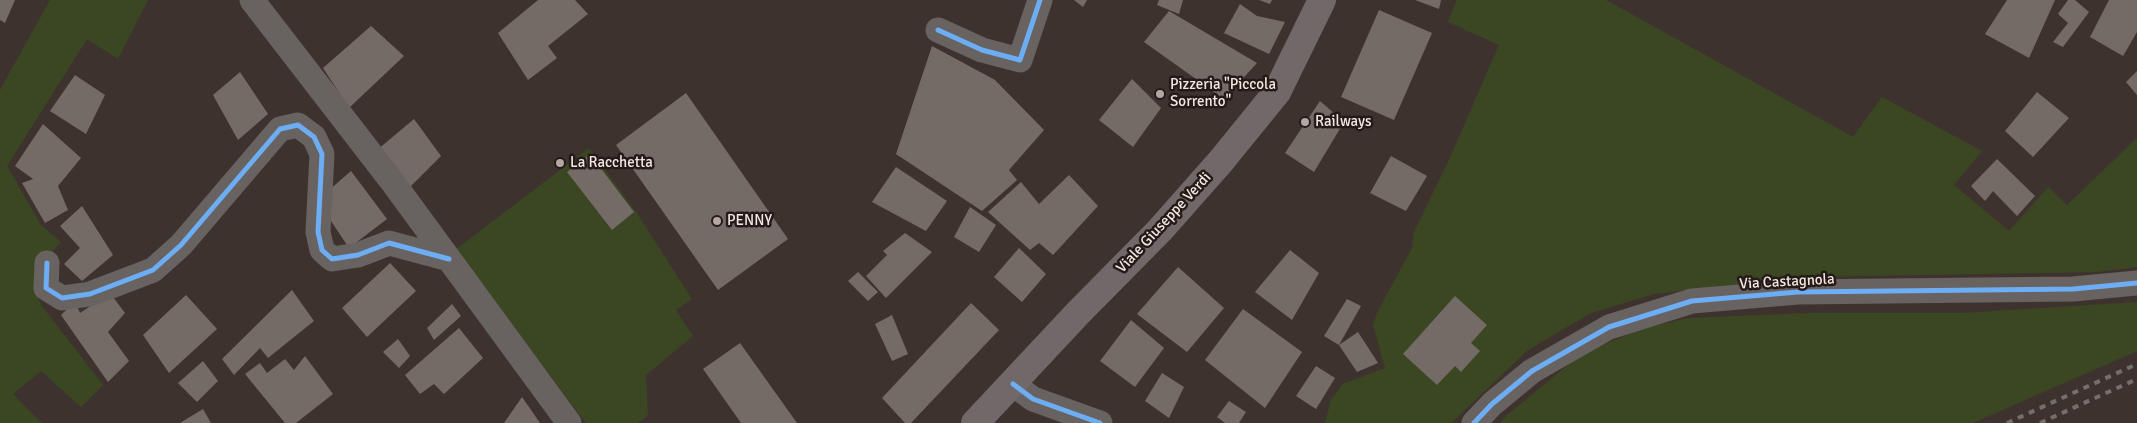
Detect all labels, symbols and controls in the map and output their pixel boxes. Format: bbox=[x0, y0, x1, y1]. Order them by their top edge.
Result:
place label: Pizzeria "Piccola Sorrento" bbox=[1170, 76, 1276, 111]
marker: Pizzeria "Piccola Sorrento" bbox=[1154, 88, 1166, 100]
place label: Railways bbox=[1315, 113, 1372, 131]
marker: Railways bbox=[1299, 116, 1311, 128]
place label: La Racchetta bbox=[570, 154, 653, 172]
marker: La Racchetta bbox=[554, 157, 566, 169]
street label: Viale Giuseppe Verdi bbox=[1113, 169, 1215, 277]
place label: PENNY bbox=[727, 212, 772, 230]
marker: PENNY bbox=[711, 215, 723, 227]
street label: Via Castagnola bbox=[1739, 271, 1835, 293]

